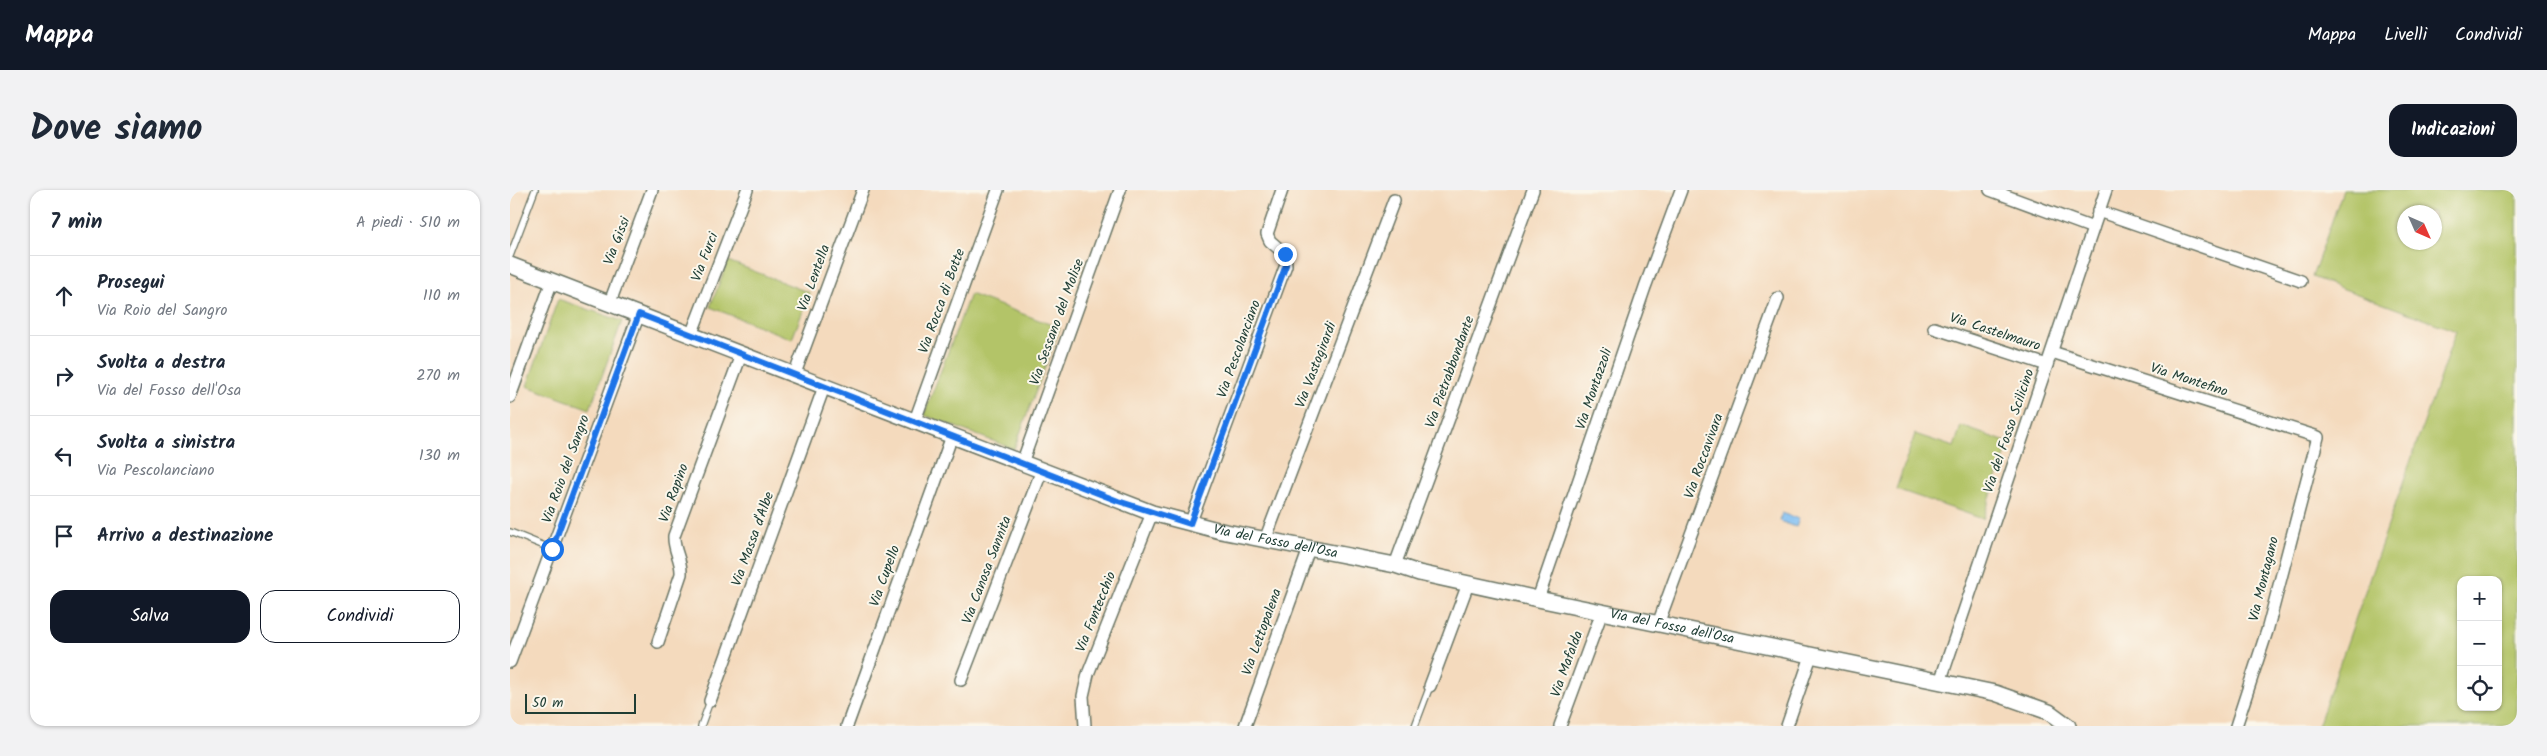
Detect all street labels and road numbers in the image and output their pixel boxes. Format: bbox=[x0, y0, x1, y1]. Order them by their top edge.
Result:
street label: Via Gissi bbox=[598, 213, 636, 268]
street label: Via Furci bbox=[686, 229, 725, 285]
street label: Via Lentella bbox=[792, 242, 836, 314]
street label: Via Rocca di Botte bbox=[913, 245, 971, 357]
street label: Via Sessano del Molise bbox=[1024, 255, 1090, 388]
street label: Via Pescolanciano bbox=[1211, 297, 1267, 401]
street label: Via Castelmauro bbox=[1947, 307, 2043, 357]
street label: Via Pietrabbondante bbox=[1419, 312, 1481, 431]
street label: Via Vastogirardi bbox=[1289, 318, 1343, 411]
street label: Via Montazzoli bbox=[1570, 345, 1618, 433]
street label: Via Montefino bbox=[2147, 357, 2231, 403]
street label: Via del Fosso Scilicino bbox=[1977, 366, 2041, 496]
street label: Via Roccavivara bbox=[1678, 410, 1730, 502]
street label: Via Roio del Sangro bbox=[536, 412, 596, 526]
street label: Via Rapino bbox=[653, 460, 695, 526]
street label: Via Massa d'Albe bbox=[726, 488, 781, 589]
street label: Via Canosa Sannita bbox=[956, 513, 1018, 627]
street label: Via del Fosso dell'Osa bbox=[1211, 518, 1340, 565]
street label: Via Montagano bbox=[2243, 534, 2285, 624]
street label: Via Cupello bbox=[864, 542, 906, 610]
street label: Via Fontecchio bbox=[1070, 568, 1122, 656]
street label: Via Lettopalena bbox=[1236, 585, 1288, 679]
street label: Via del Fosso dell'Osa bbox=[1608, 603, 1736, 650]
street label: Via Mafalda bbox=[1545, 628, 1589, 700]

